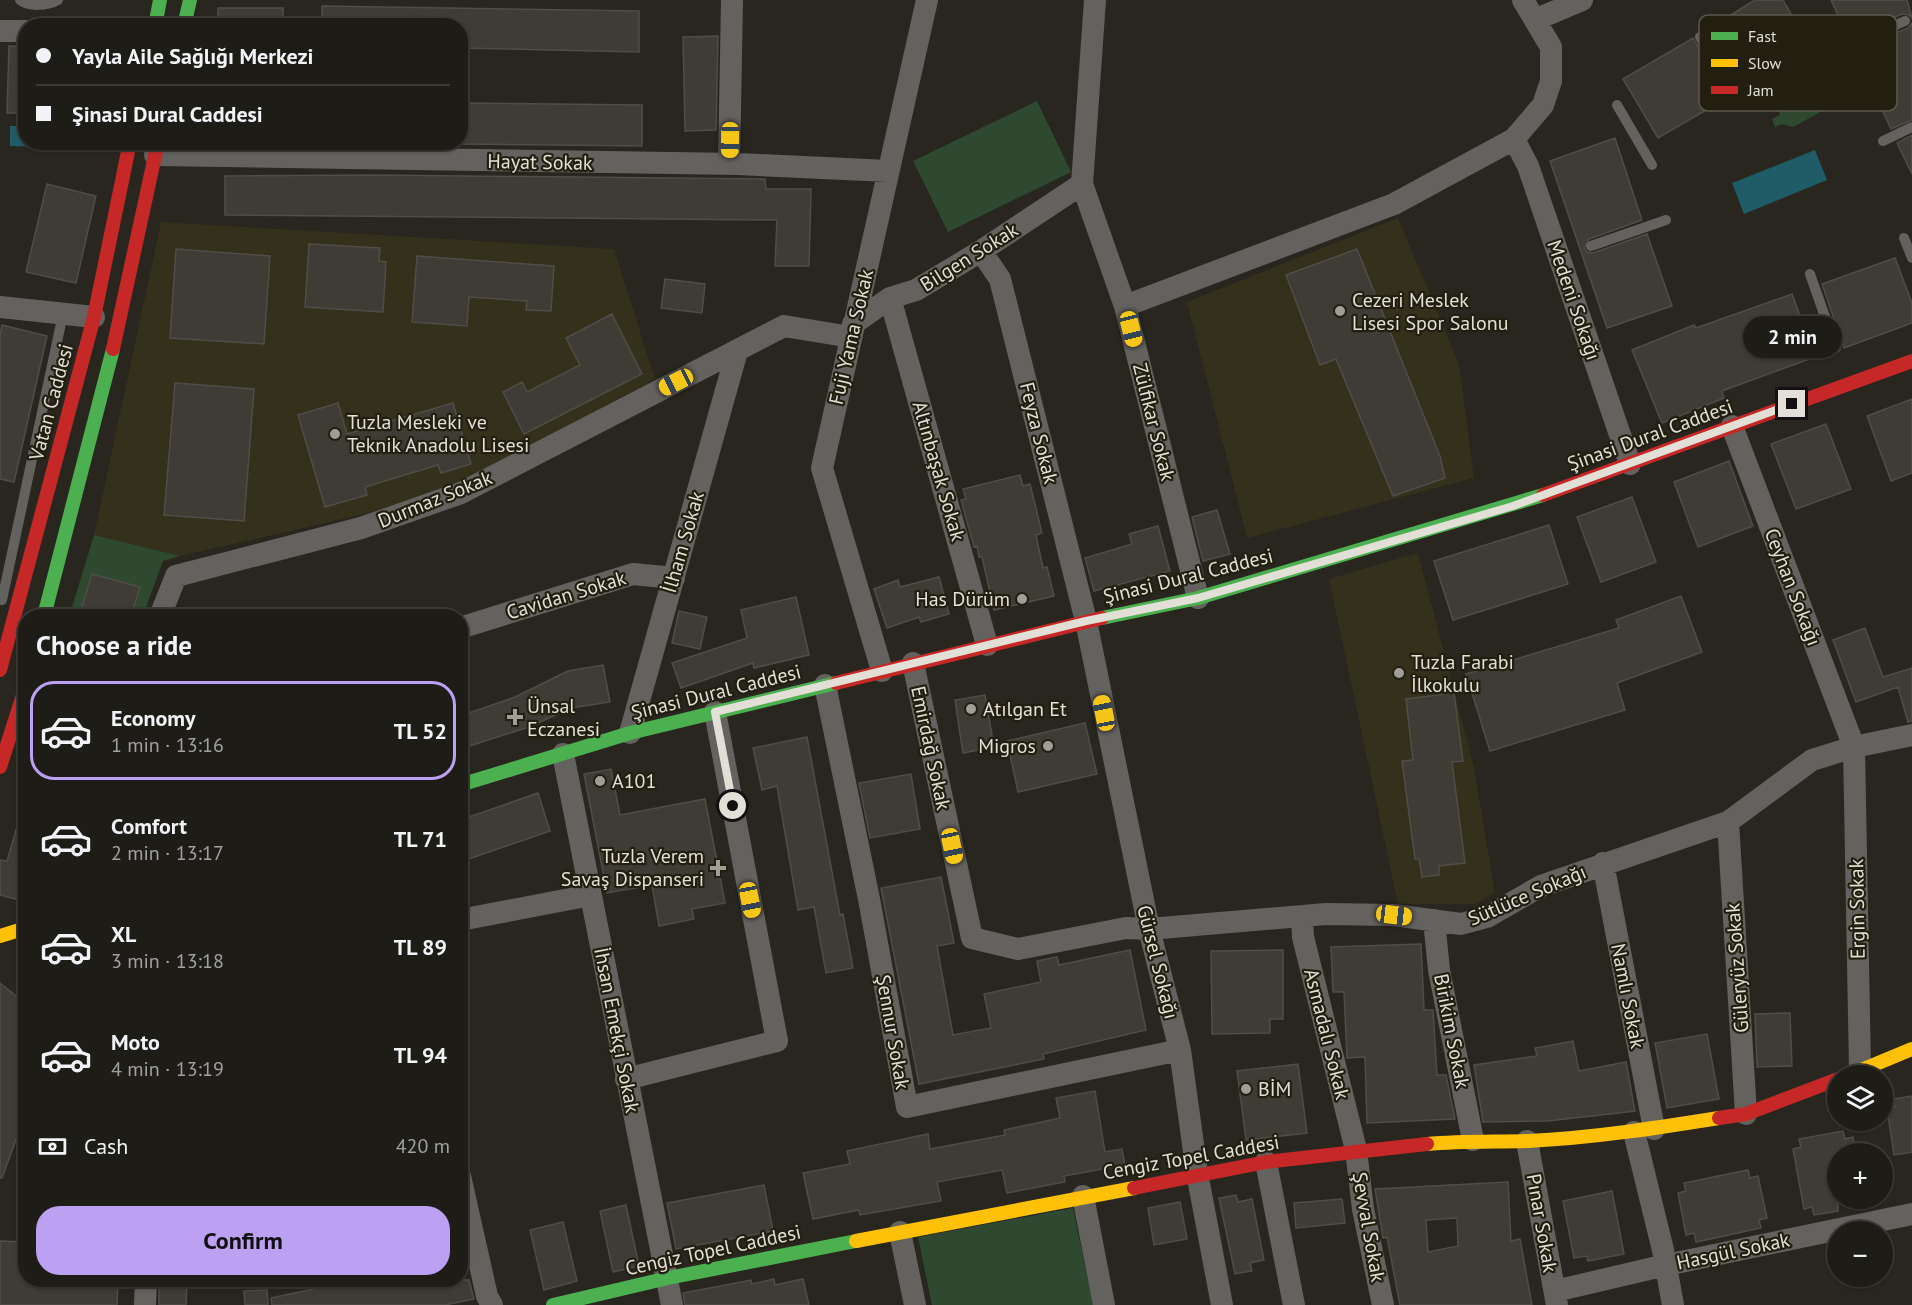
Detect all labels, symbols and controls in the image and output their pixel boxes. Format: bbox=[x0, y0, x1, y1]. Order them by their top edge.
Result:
legend bbox=[1699, 15, 1897, 111]
text: Fast bbox=[1748, 26, 1777, 46]
text: Yayla Aile Sağlığı Merkezi bbox=[72, 42, 314, 70]
text: Slow bbox=[1748, 53, 1782, 73]
text: Jam bbox=[1747, 80, 1774, 100]
text: Şinasi Dural Caddesi bbox=[72, 100, 263, 128]
car bbox=[721, 122, 739, 158]
street label: Hayat Sokak bbox=[487, 148, 593, 176]
street label: Bilgen Sokak bbox=[915, 216, 1023, 297]
street label: Medeni Sokağı bbox=[1541, 236, 1607, 364]
street label: Fuji Yama Sokak bbox=[823, 266, 879, 407]
place label: Cezeri Meslek Lisesi Spor Salonu bbox=[1352, 287, 1509, 336]
marker: Cezeri Meslek Lisesi Spor Salonu bbox=[1333, 304, 1347, 318]
car bbox=[1118, 309, 1144, 349]
callout: 2 min bbox=[1742, 317, 1842, 359]
text: 2 min bbox=[1768, 324, 1817, 350]
street label: Vatan Caddesi bbox=[23, 341, 79, 464]
street label: Zülfikar Sokak bbox=[1127, 360, 1181, 484]
car bbox=[656, 366, 696, 398]
street label: Feyza Sokak bbox=[1014, 379, 1064, 487]
route end bbox=[1778, 390, 1805, 417]
street label: Şinasi Dural Caddesi bbox=[1564, 393, 1736, 477]
street label: Altınbaşak Sokak bbox=[907, 398, 972, 544]
place label: Tuzla Mesleki ve Teknik Anadolu Lisesi bbox=[347, 409, 529, 458]
marker: Tuzla Mesleki ve Teknik Anadolu Lisesi bbox=[328, 427, 342, 441]
street label: Durmaz Sokak bbox=[374, 464, 496, 534]
street label: İlham Sokak bbox=[656, 488, 710, 596]
street label: Ceyhan Sokağı bbox=[1759, 525, 1827, 649]
street label: Şinasi Dural Caddesi bbox=[1100, 542, 1276, 610]
street label: Cavidan Sokak bbox=[503, 564, 629, 625]
place label: Has Dürüm bbox=[915, 586, 1010, 612]
marker: Has Dürüm bbox=[1015, 592, 1029, 606]
text: Choose a ride bbox=[36, 628, 192, 662]
place label: Tuzla Farabi İlkokulu bbox=[1411, 649, 1514, 698]
street label: Şinasi Dural Caddesi bbox=[628, 658, 804, 726]
marker: Tuzla Farabi İlkokulu bbox=[1392, 666, 1406, 680]
street label: Emirdağ Sokak bbox=[905, 684, 957, 813]
place label: Ünsal Eczanesi bbox=[527, 693, 600, 742]
car bbox=[1092, 694, 1116, 732]
place label: Atılgan Et bbox=[983, 696, 1067, 722]
marker: Atılgan Et bbox=[964, 702, 978, 716]
icon: car bbox=[39, 704, 93, 758]
text: Economy bbox=[111, 704, 195, 732]
marker: Ünsal Eczanesi bbox=[508, 710, 522, 724]
text: TL 52 bbox=[394, 717, 447, 745]
text: 1 min · 13:16 bbox=[111, 732, 224, 758]
place label: Migros bbox=[978, 733, 1036, 759]
marker: Migros bbox=[1041, 739, 1055, 753]
place label: A101 bbox=[612, 768, 656, 794]
marker: A101 bbox=[593, 774, 607, 788]
route start bbox=[719, 792, 746, 819]
icon: car bbox=[39, 812, 93, 866]
text: Comfort bbox=[111, 812, 187, 840]
text: TL 71 bbox=[394, 825, 447, 853]
car bbox=[939, 827, 965, 865]
text: 2 min · 13:17 bbox=[111, 840, 224, 866]
place label: Tuzla Verem Savaş Dispanseri bbox=[561, 843, 704, 892]
street label: Sütlüce Sokağı bbox=[1464, 858, 1590, 932]
street label: Ergin Sokak bbox=[1843, 858, 1871, 959]
marker: Tuzla Verem Savaş Dispanseri bbox=[709, 859, 727, 877]
car bbox=[738, 881, 762, 919]
street label: Gürsel Sokağı bbox=[1131, 902, 1185, 1022]
street label: Güleryüz Sokak bbox=[1719, 902, 1755, 1034]
car bbox=[1375, 904, 1413, 926]
icon: car bbox=[39, 920, 93, 974]
text: XL bbox=[111, 920, 136, 948]
text: TL 89 bbox=[394, 933, 447, 961]
street label: Namlı Sokak bbox=[1605, 941, 1651, 1051]
street label: İhsan Emekçi Sokak bbox=[588, 945, 646, 1115]
text: 3 min · 13:18 bbox=[111, 948, 224, 974]
street label: Asmadalı Sokak bbox=[1298, 966, 1356, 1103]
street label: Birikim Sokak bbox=[1428, 972, 1476, 1091]
street label: Şennur Sokak bbox=[870, 973, 916, 1092]
icon: car bbox=[39, 1028, 93, 1082]
text: Moto bbox=[111, 1028, 160, 1056]
text: TL 94 bbox=[394, 1041, 447, 1069]
text: 4 min · 13:19 bbox=[111, 1056, 224, 1082]
map controls bbox=[1827, 1065, 1893, 1287]
button: layers bbox=[1827, 1065, 1893, 1131]
place label: BİM bbox=[1258, 1076, 1291, 1102]
marker: BİM bbox=[1239, 1082, 1253, 1096]
street label: Cengiz Topel Caddesi bbox=[1101, 1129, 1281, 1185]
icon: cash bbox=[36, 1130, 69, 1163]
text: Cash bbox=[84, 1132, 128, 1160]
text: 420 m bbox=[396, 1133, 450, 1159]
button: + bbox=[1827, 1143, 1893, 1209]
street label: Şevval Sokak bbox=[1347, 1170, 1392, 1284]
street label: Pınar Sokak bbox=[1521, 1172, 1564, 1275]
button: Confirm bbox=[36, 1206, 450, 1275]
street label: Cengiz Topel Caddesi bbox=[623, 1219, 803, 1281]
button: − bbox=[1827, 1221, 1893, 1287]
street label: Hasgül Sokak bbox=[1674, 1226, 1792, 1276]

